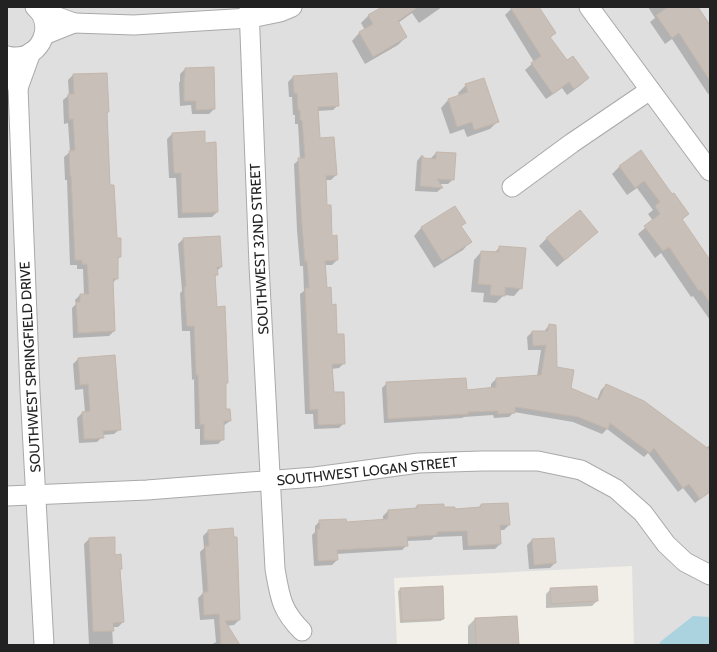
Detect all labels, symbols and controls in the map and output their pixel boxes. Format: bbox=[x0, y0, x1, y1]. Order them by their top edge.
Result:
street label: SOUTHWEST 32ND STREET bbox=[245, 162, 272, 335]
street label: SOUTHWEST SPRINGFIELD DRIVE bbox=[15, 261, 45, 473]
street label: SOUTHWEST LOGAN STREET bbox=[276, 452, 459, 489]

